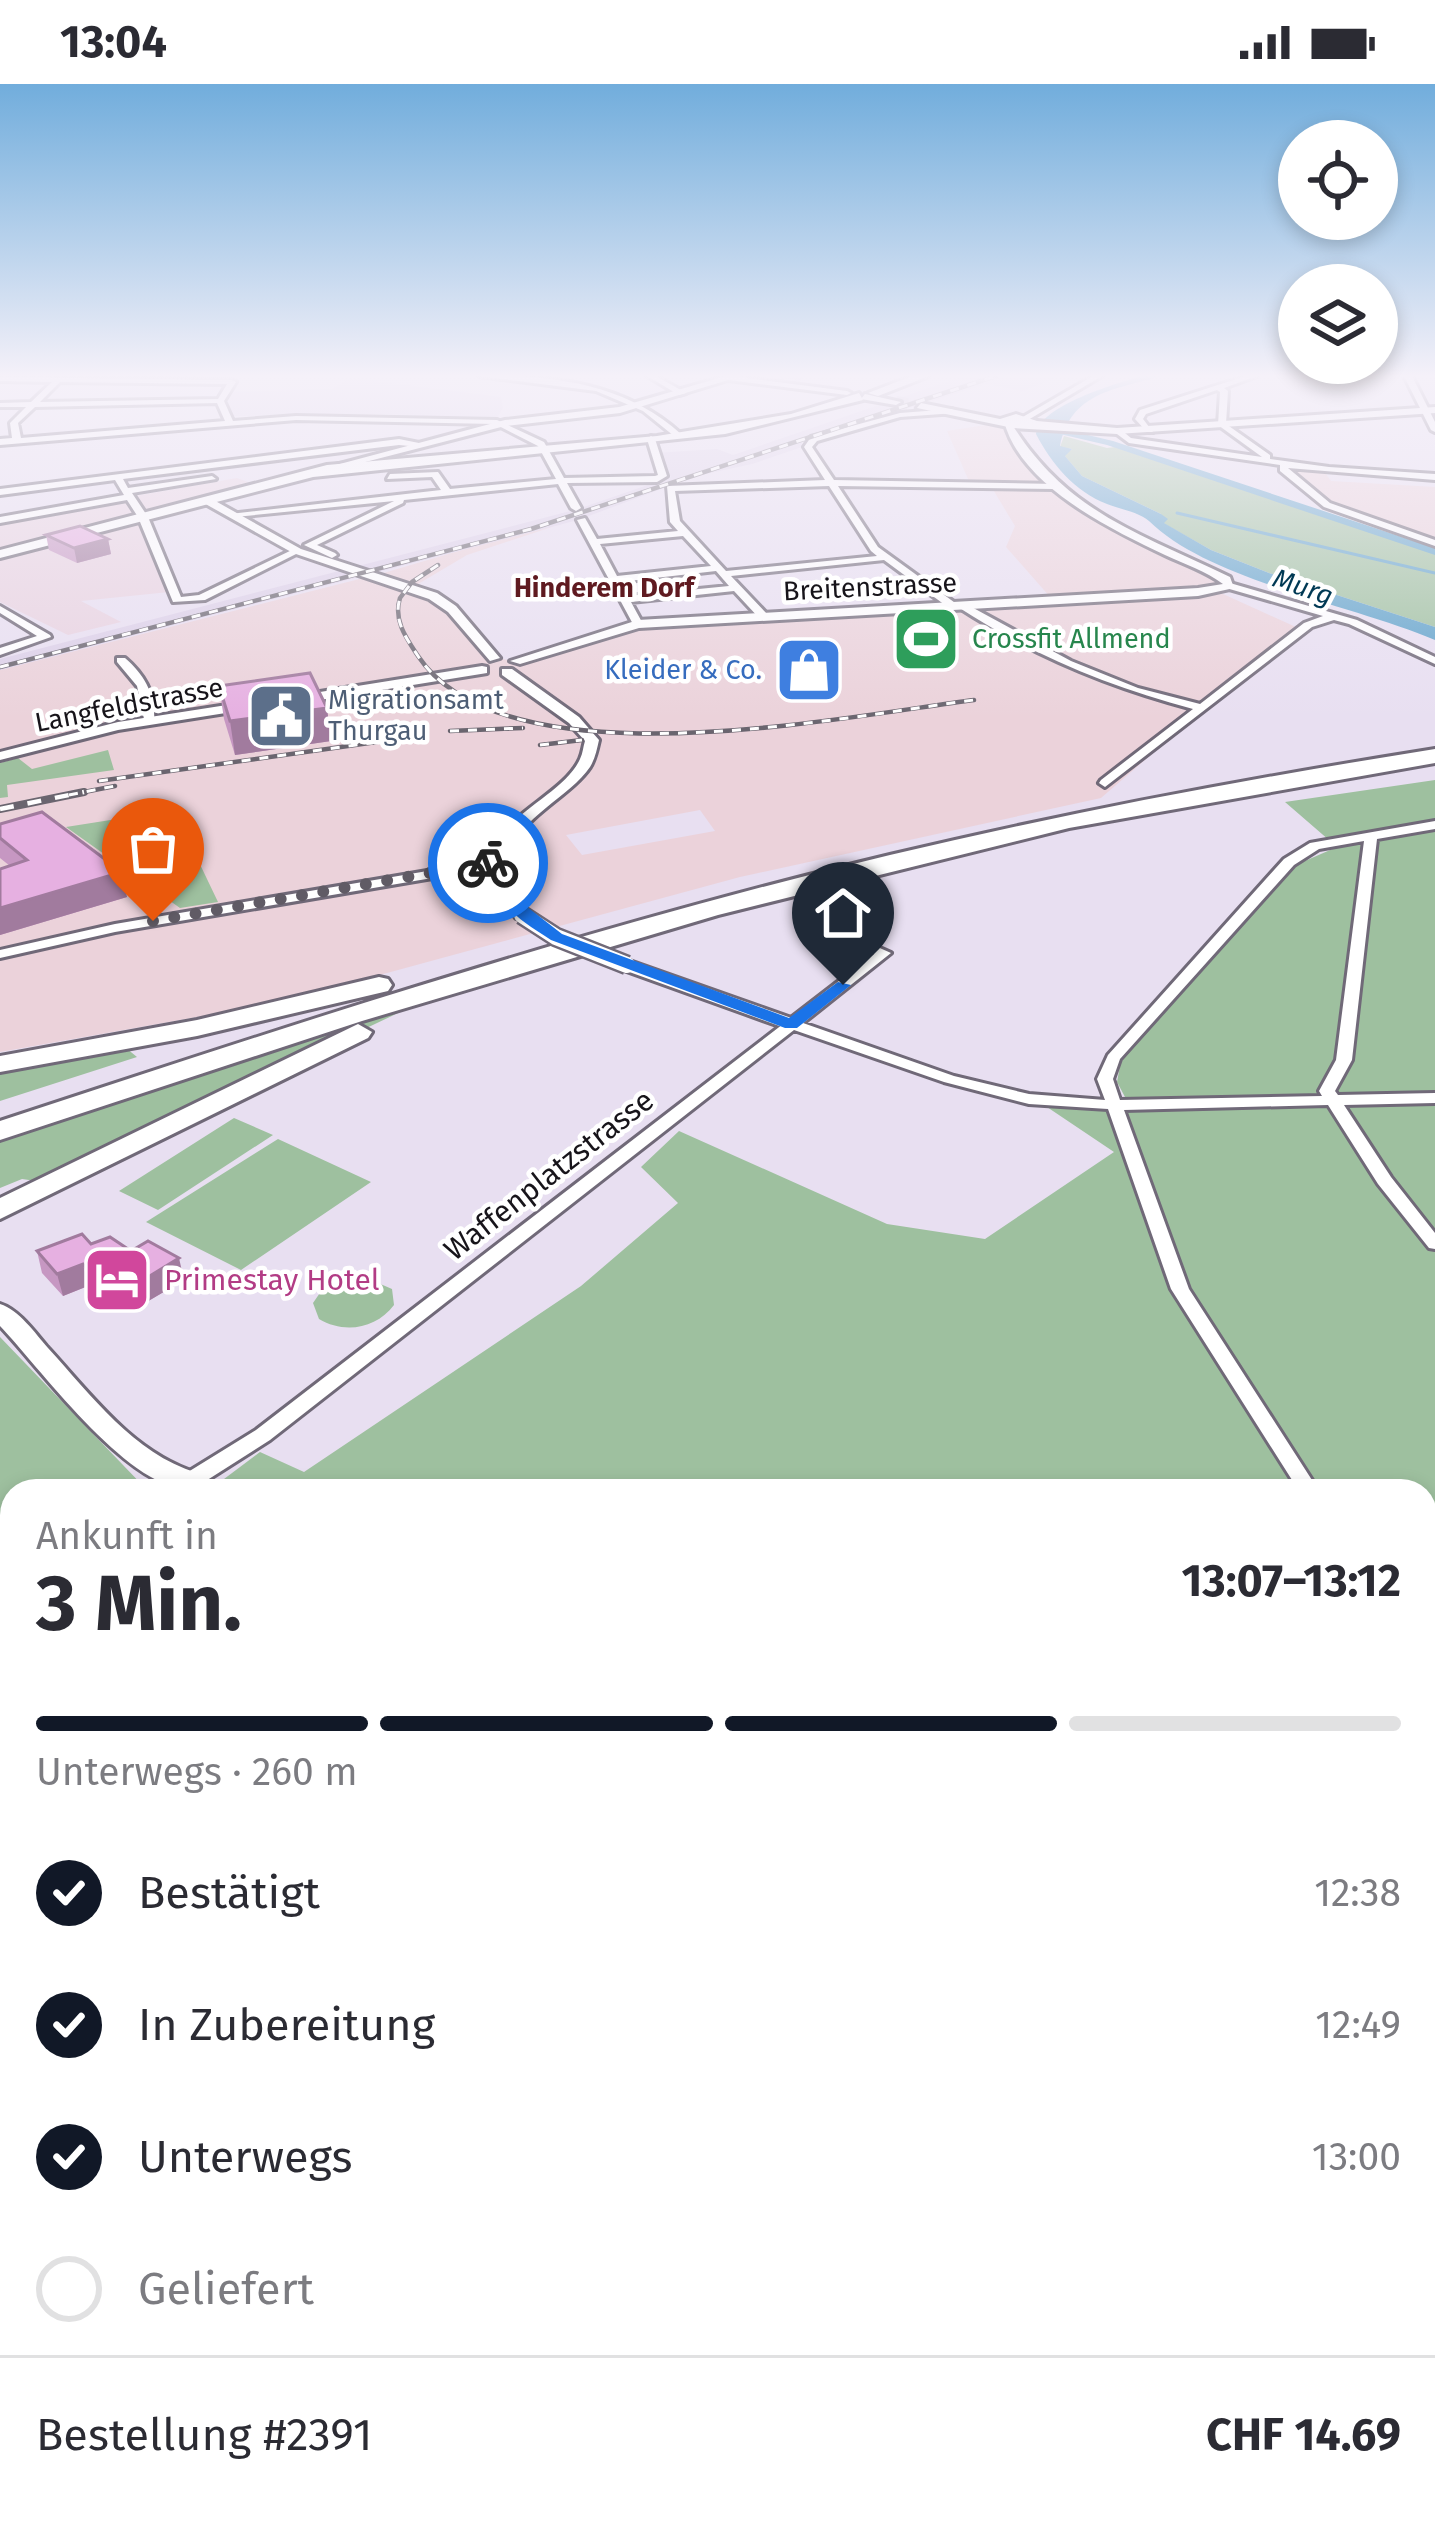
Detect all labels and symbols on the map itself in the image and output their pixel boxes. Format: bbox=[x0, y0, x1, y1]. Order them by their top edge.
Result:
water label: Murg bbox=[1269, 562, 1337, 612]
street label: Breitenstrasse bbox=[782, 566, 958, 608]
district label: Hinderem Dorf bbox=[514, 572, 696, 604]
sports icon: Crossfit Allmend bbox=[891, 604, 961, 674]
place label: Crossfit Allmend bbox=[972, 623, 1171, 655]
shop icon: Kleider & Co. bbox=[774, 635, 844, 705]
place label: Kleider & Co. bbox=[604, 654, 762, 686]
street label: Langfeldstrasse bbox=[32, 671, 226, 739]
public building icon: Migrationsamt Thurgau bbox=[246, 681, 316, 751]
place label: Migrationsamt Thurgau bbox=[328, 684, 504, 747]
pin bbox=[102, 798, 204, 921]
courier bbox=[428, 803, 548, 923]
pin bbox=[792, 862, 894, 985]
street label: Waffenplatzstrasse bbox=[437, 1082, 661, 1268]
hotel icon: Primestay Hotel bbox=[82, 1245, 152, 1315]
place label: Primestay Hotel bbox=[164, 1262, 380, 1298]

